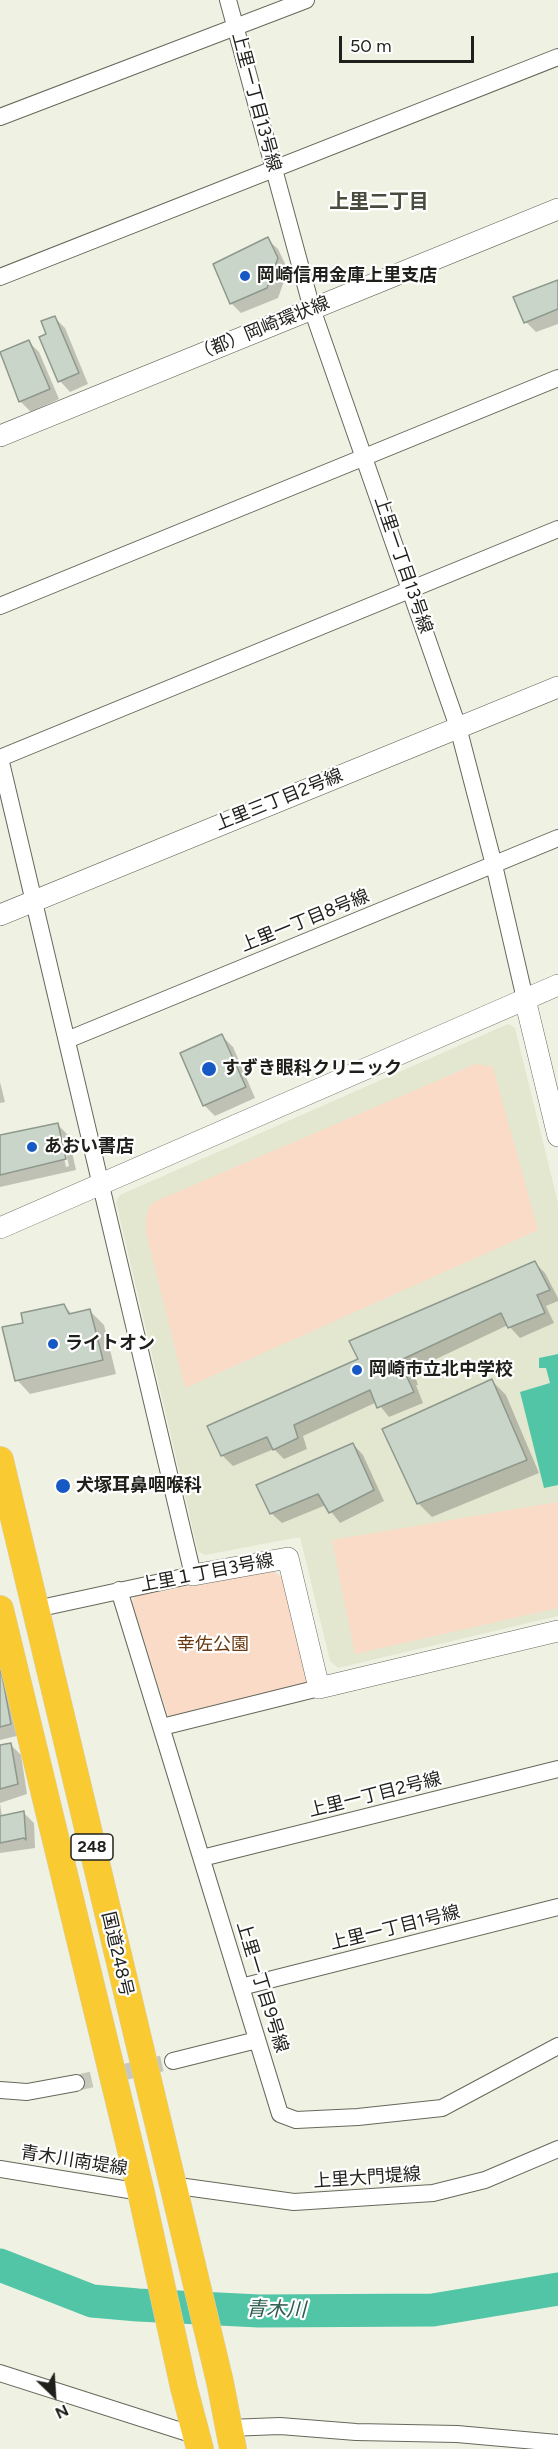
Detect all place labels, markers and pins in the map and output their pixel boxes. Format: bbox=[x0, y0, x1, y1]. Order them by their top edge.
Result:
place label: 岡崎信用金庫上里支店 bbox=[257, 265, 437, 287]
marker: 岡崎信用金庫上里支店 bbox=[238, 269, 252, 283]
place label: すずき眼科クリニック bbox=[222, 1058, 402, 1080]
marker: すずき眼科クリニック bbox=[200, 1060, 218, 1078]
place label: あおい書店 bbox=[44, 1136, 134, 1158]
marker: あおい書店 bbox=[25, 1140, 39, 1154]
place label: ライトオン bbox=[65, 1333, 155, 1355]
marker: ライトオン bbox=[46, 1337, 60, 1351]
place label: 岡崎市立北中学校 bbox=[369, 1359, 513, 1381]
marker: 岡崎市立北中学校 bbox=[350, 1363, 364, 1377]
place label: 犬塚耳鼻咽喉科 bbox=[76, 1475, 202, 1497]
marker: 犬塚耳鼻咽喉科 bbox=[54, 1477, 72, 1495]

